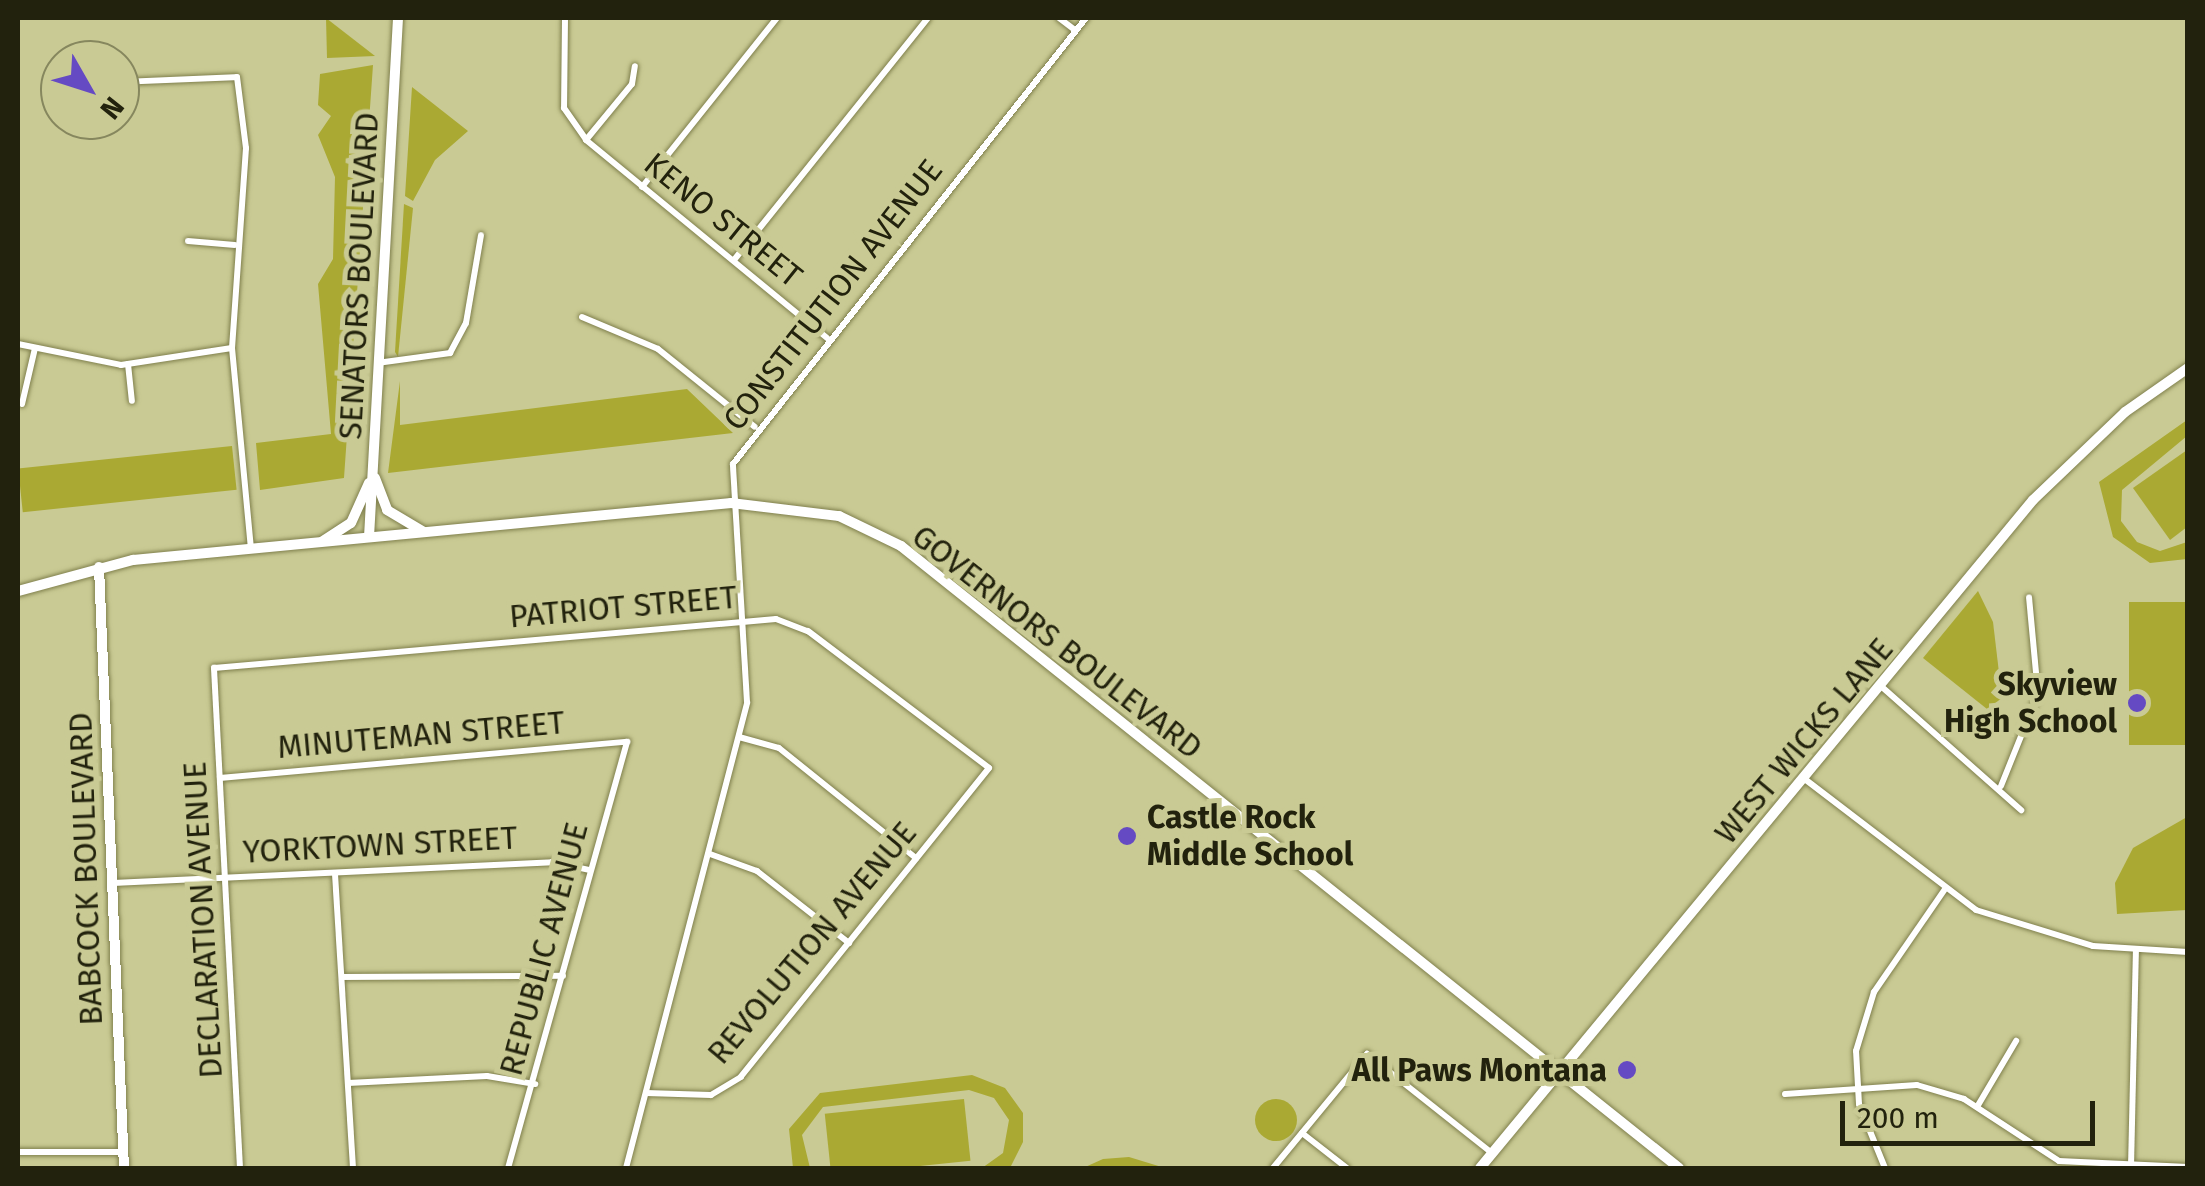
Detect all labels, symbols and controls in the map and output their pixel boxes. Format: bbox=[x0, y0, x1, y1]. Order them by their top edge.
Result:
north arrow bbox=[40, 40, 140, 140]
text: N bbox=[93, 90, 131, 126]
street label: SENATORS BOULEVARD bbox=[331, 112, 387, 440]
street label: KENO STREET bbox=[636, 145, 810, 295]
street label: CONSTITUTION AVENUE bbox=[715, 152, 951, 438]
street label: GOVERNORS BOULEVARD bbox=[905, 517, 1209, 767]
street label: PATRIOT STREET bbox=[508, 578, 738, 636]
street label: WEST WICKS LANE bbox=[1707, 630, 1901, 852]
place label: Skyview High School bbox=[1944, 666, 2117, 741]
marker: Skyview High School bbox=[2126, 692, 2148, 714]
street label: MINUTEMAN STREET bbox=[276, 703, 566, 767]
street label: BABCOCK BOULEVARD bbox=[61, 712, 111, 1026]
street label: DECLARATION AVENUE bbox=[176, 761, 230, 1079]
place label: Castle Rock Middle School bbox=[1147, 799, 1353, 874]
street label: REVOLUTION AVENUE bbox=[700, 814, 924, 1072]
street label: REPUBLIC AVENUE bbox=[492, 818, 596, 1080]
street label: YORKTOWN STREET bbox=[242, 819, 518, 871]
marker: Castle Rock Middle School bbox=[1116, 825, 1138, 847]
place label: All Paws Montana bbox=[1352, 1051, 1607, 1089]
marker: All Paws Montana bbox=[1616, 1059, 1638, 1081]
scale bar bbox=[1845, 1081, 2100, 1143]
text: 200 m bbox=[1857, 1100, 1939, 1136]

